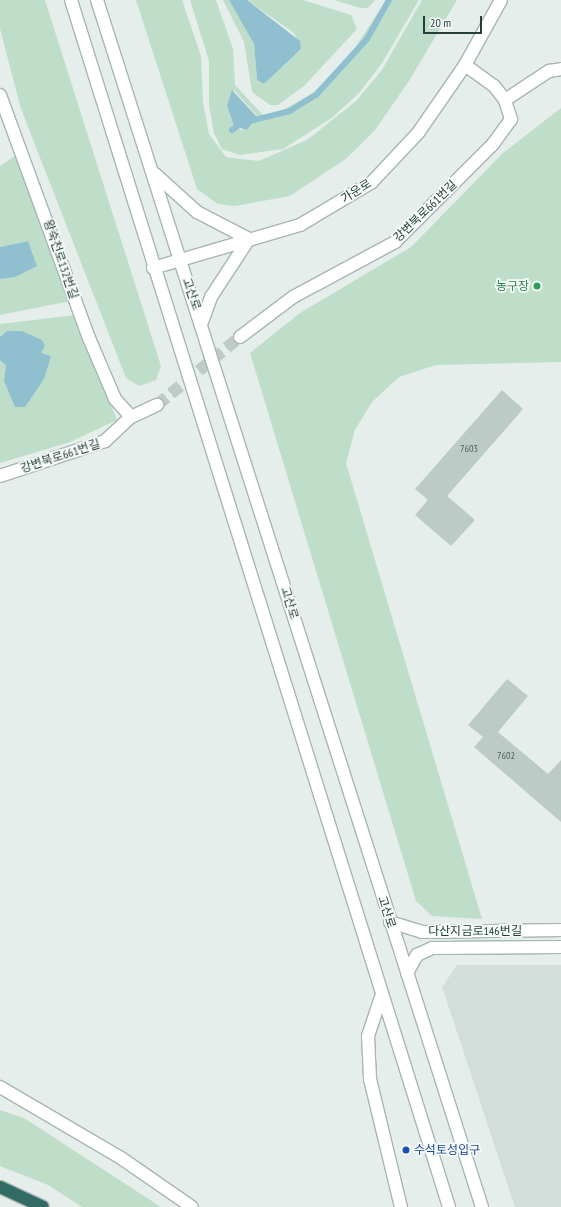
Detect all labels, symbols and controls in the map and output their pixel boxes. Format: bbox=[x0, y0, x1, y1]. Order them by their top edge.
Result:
scale bar bbox=[425, 8, 484, 34]
text: 20 m bbox=[430, 15, 451, 30]
street label: 가운로 bbox=[338, 176, 374, 206]
street label: 강변북로661번길 bbox=[390, 177, 460, 245]
street label: 왕숙천로132번길 bbox=[41, 218, 81, 300]
street label: 고산로 bbox=[180, 276, 204, 312]
place label: 농구장 bbox=[496, 279, 529, 293]
marker: 농구장 bbox=[532, 281, 542, 291]
street label: 강변북로661번길 bbox=[19, 436, 101, 476]
house number: 7603 bbox=[460, 443, 478, 455]
street label: 고산로 bbox=[278, 585, 302, 621]
house number: 7602 bbox=[497, 750, 515, 762]
street label: 고산로 bbox=[375, 894, 399, 930]
street label: 다산지금로146번길 bbox=[428, 924, 522, 938]
place label: 수석토성입구 bbox=[414, 1143, 480, 1157]
marker: 수석토성입구 bbox=[401, 1145, 411, 1155]

